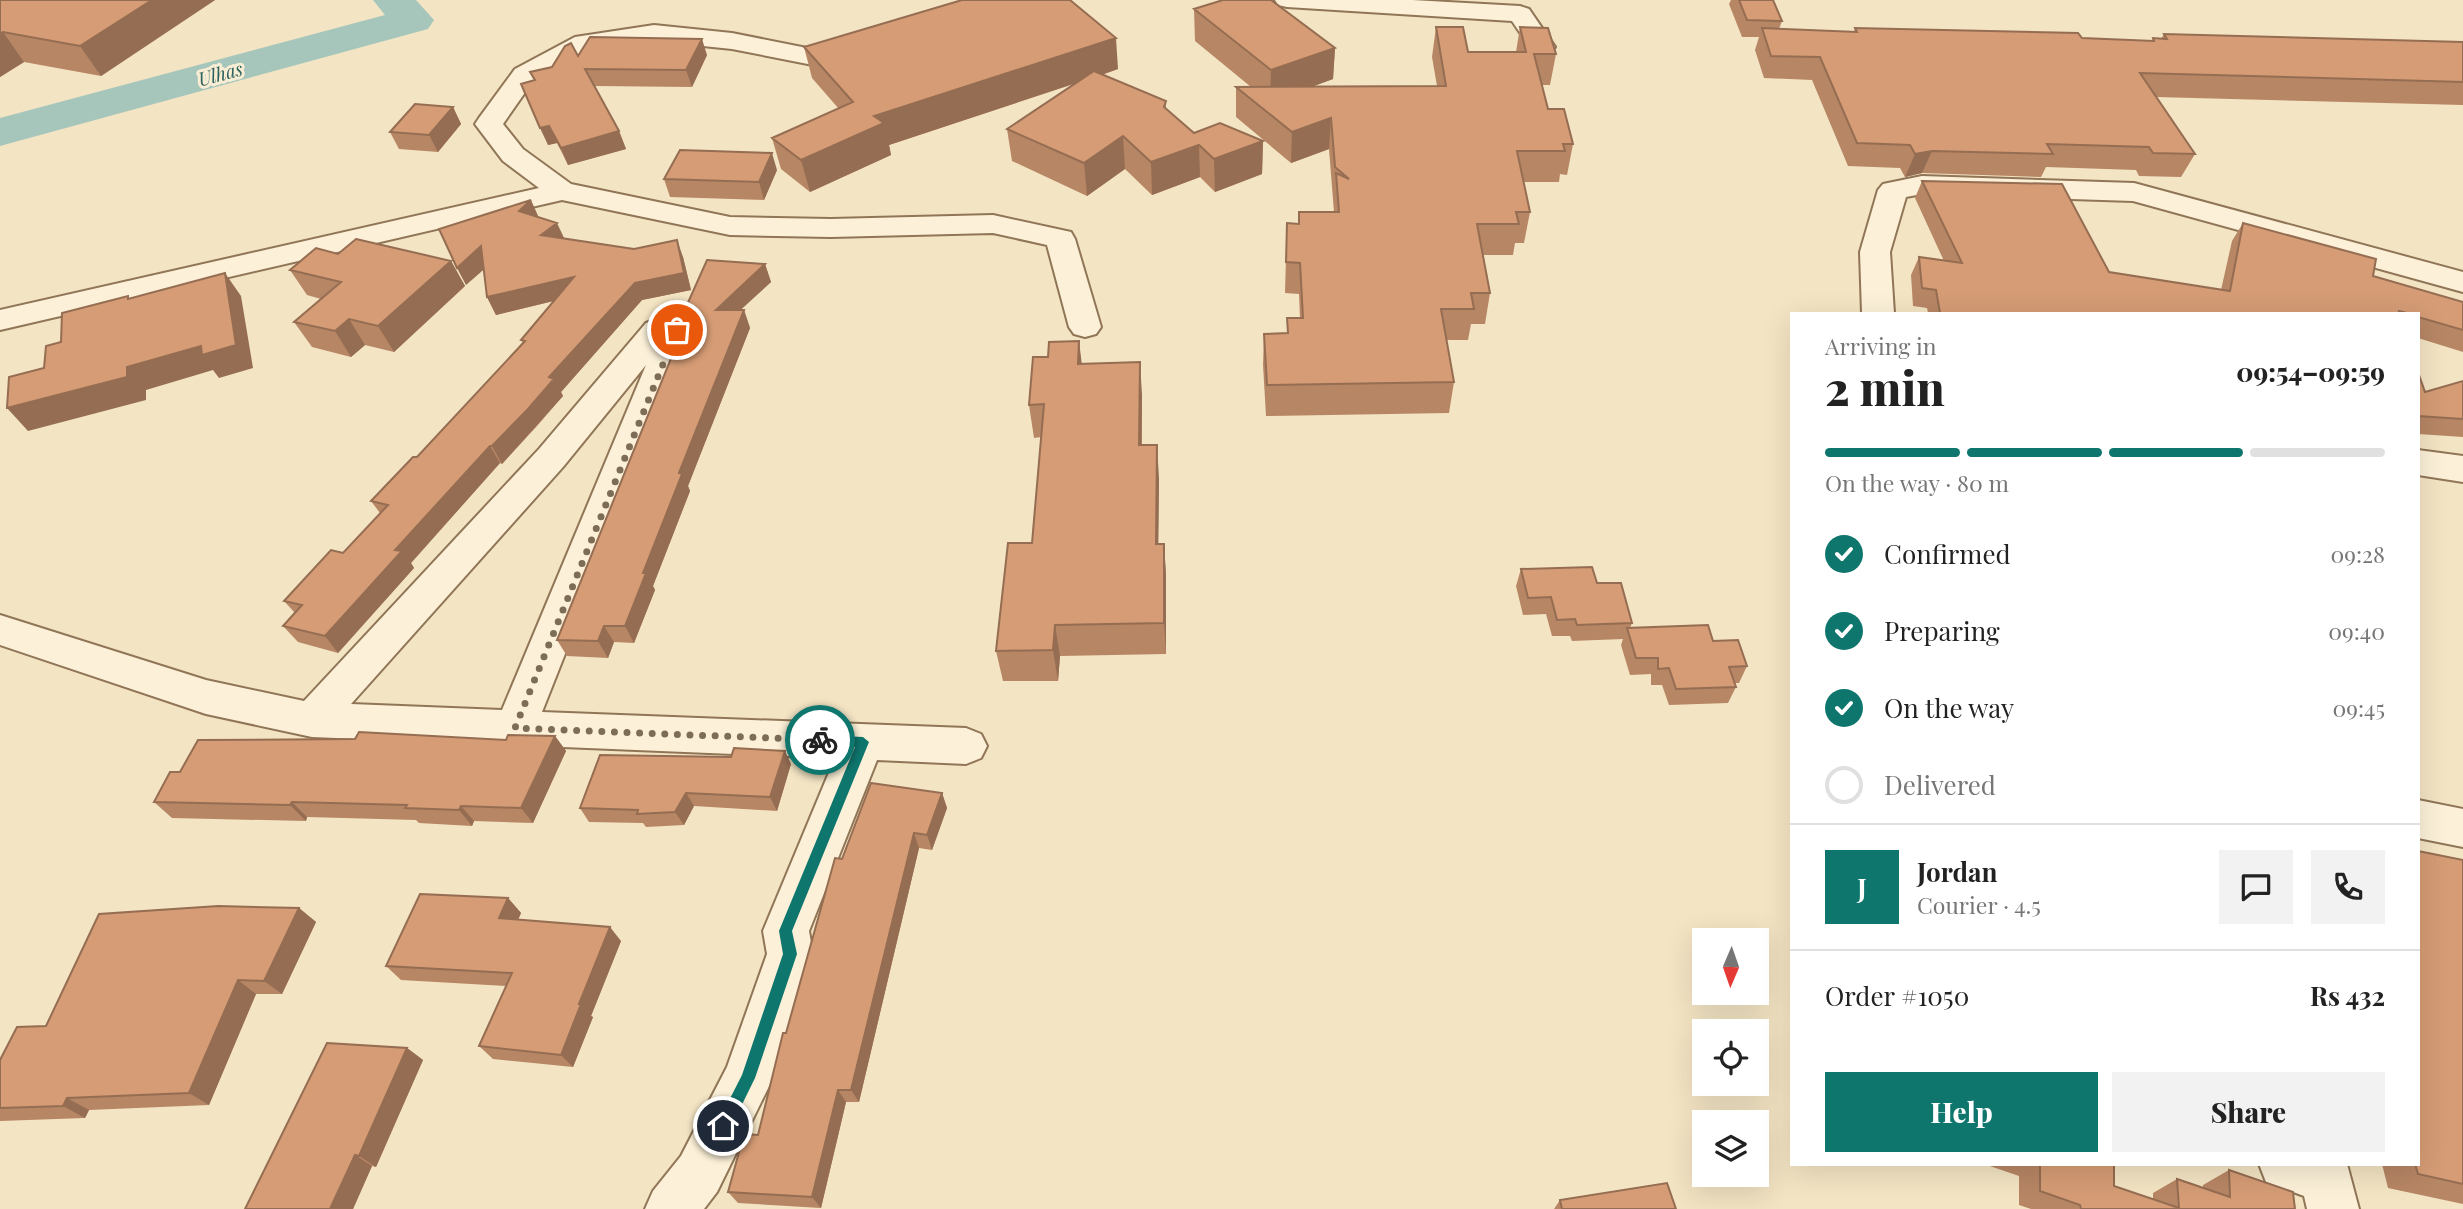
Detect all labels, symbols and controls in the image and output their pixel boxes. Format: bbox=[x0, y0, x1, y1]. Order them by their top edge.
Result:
water label: Ulhas bbox=[195, 55, 245, 91]
pin bbox=[647, 300, 707, 360]
icon: bag bbox=[658, 311, 696, 349]
text: Arriving in bbox=[1825, 330, 1937, 361]
text: 09:54–09:59 bbox=[2236, 354, 2385, 389]
text: 2 min bbox=[1825, 356, 1945, 418]
text: On the way · 80 m bbox=[1825, 467, 2009, 498]
icon: check bbox=[1825, 535, 1863, 573]
text: Confirmed bbox=[1884, 536, 2011, 571]
text: 09:28 bbox=[2330, 538, 2385, 569]
icon: check bbox=[1825, 612, 1863, 650]
text: Preparing bbox=[1884, 613, 2000, 648]
text: 09:40 bbox=[2328, 615, 2385, 646]
icon: check bbox=[1825, 689, 1863, 727]
text: On the way bbox=[1884, 690, 2014, 725]
text: 09:45 bbox=[2332, 692, 2385, 723]
courier bbox=[785, 705, 855, 775]
icon: bike bbox=[801, 721, 839, 759]
text: Delivered bbox=[1884, 767, 1996, 802]
button: chat bbox=[2219, 850, 2293, 924]
button: phone bbox=[2311, 850, 2385, 924]
text: Jordan bbox=[1917, 854, 1997, 889]
text: J bbox=[1857, 870, 1867, 905]
text: Courier · 4.5 bbox=[1917, 889, 2041, 920]
north arrow bbox=[1692, 928, 1769, 1004]
map controls bbox=[1692, 928, 1769, 1187]
text: Order #1050 bbox=[1825, 978, 1969, 1013]
text: Rs 432 bbox=[2310, 978, 2385, 1013]
button: locate bbox=[1692, 1019, 1769, 1096]
button: Help bbox=[1825, 1072, 2098, 1152]
button: Share bbox=[2112, 1072, 2385, 1152]
pin bbox=[693, 1096, 753, 1156]
icon: home bbox=[704, 1107, 742, 1145]
button: layers bbox=[1692, 1110, 1769, 1187]

